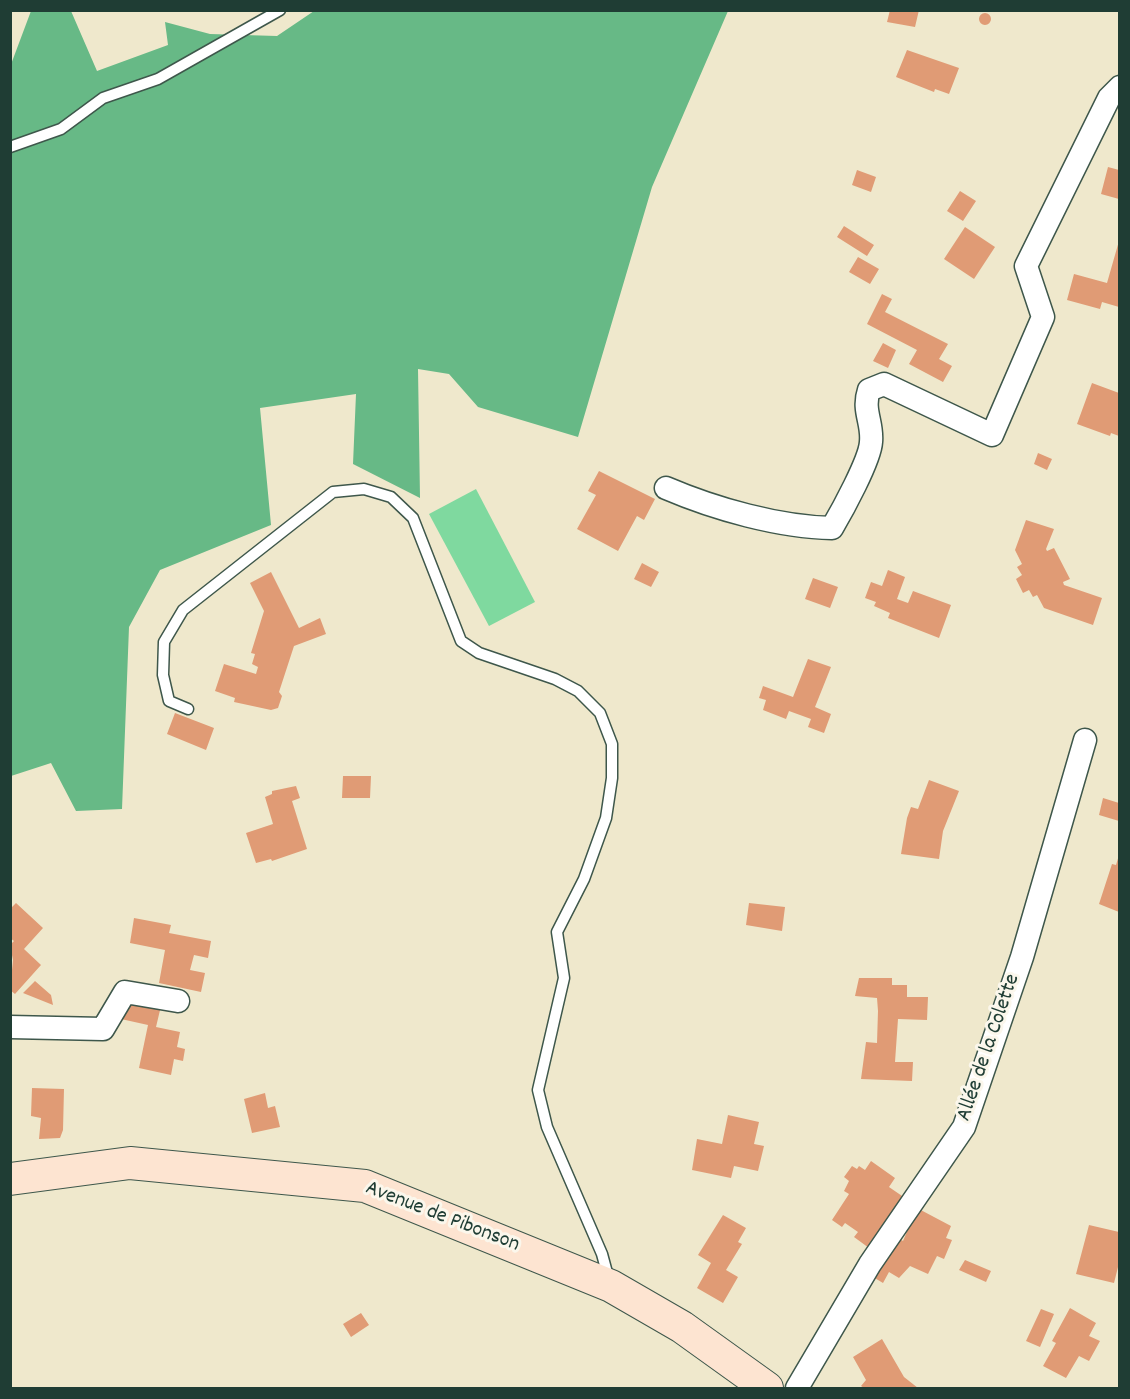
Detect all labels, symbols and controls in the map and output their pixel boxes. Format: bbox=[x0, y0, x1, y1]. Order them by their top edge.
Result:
street label: Allée de la Colette bbox=[952, 971, 1028, 1125]
street label: Avenue de Pibonson bbox=[361, 1176, 523, 1260]

